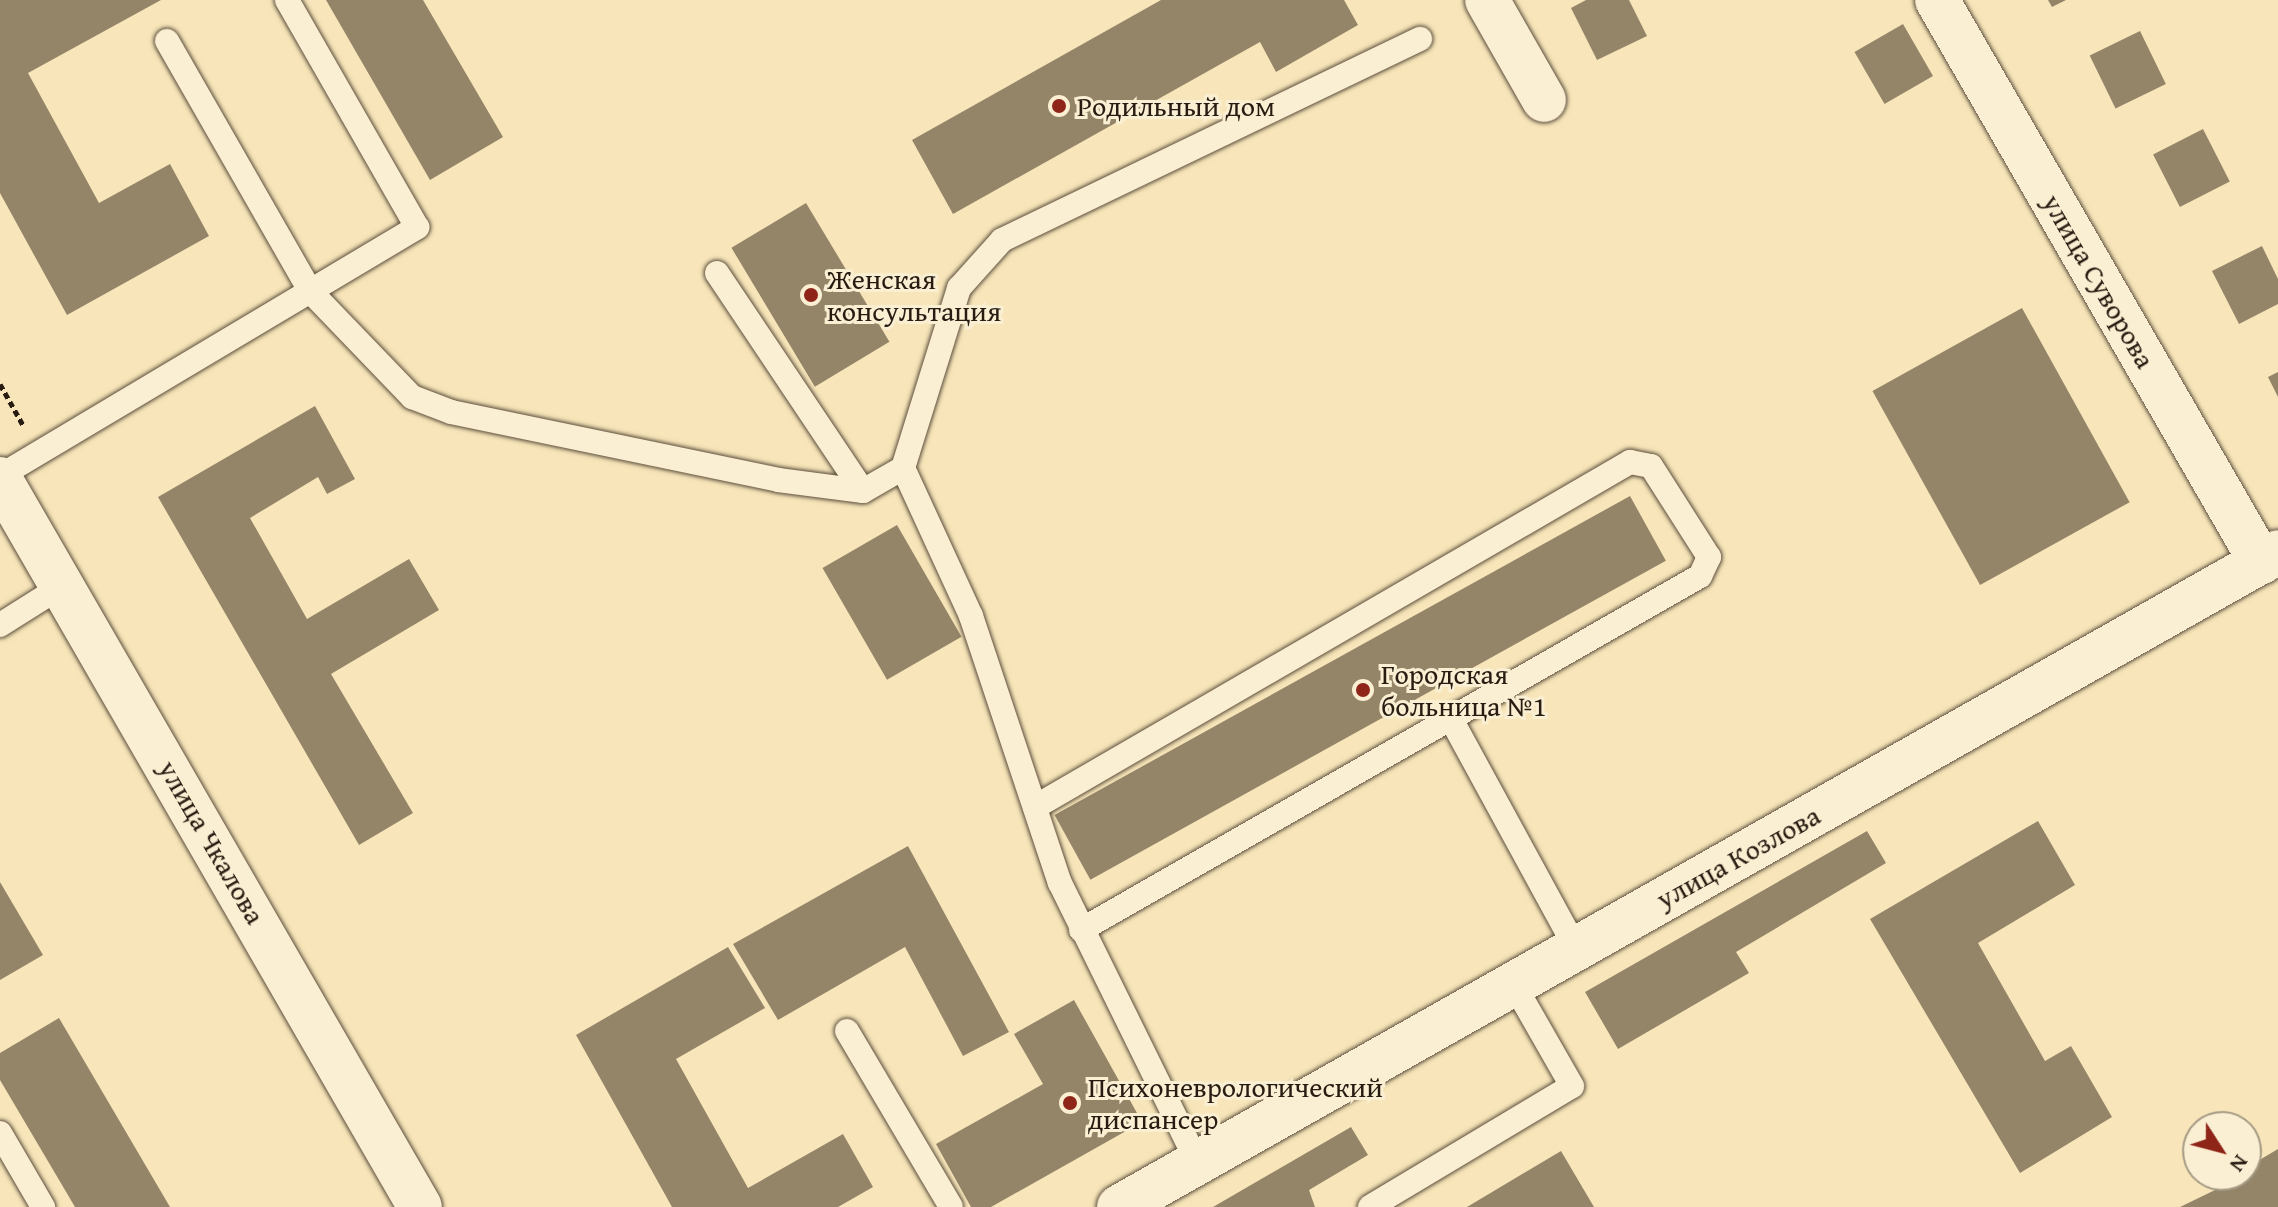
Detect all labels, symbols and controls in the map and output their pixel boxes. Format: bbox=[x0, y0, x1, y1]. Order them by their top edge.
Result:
place label: Родильный дом bbox=[1077, 89, 1275, 123]
marker: Родильный дом bbox=[1048, 95, 1070, 117]
street label: улица Суворова bbox=[2036, 188, 2162, 374]
place label: Женская консультация bbox=[827, 262, 1001, 328]
marker: Женская консультация bbox=[802, 286, 820, 304]
place label: Городская больница №1 bbox=[1381, 657, 1546, 723]
marker: Городская больница №1 bbox=[1352, 679, 1374, 701]
street label: улица Чкалова bbox=[152, 754, 272, 930]
street label: улица Козлова bbox=[1650, 798, 1826, 916]
place label: Психоневрологический диспансер bbox=[1088, 1070, 1383, 1136]
marker: Психоневрологический диспансер bbox=[1059, 1092, 1081, 1114]
north arrow bbox=[2182, 1111, 2262, 1191]
text: N bbox=[2223, 1149, 2257, 1179]

